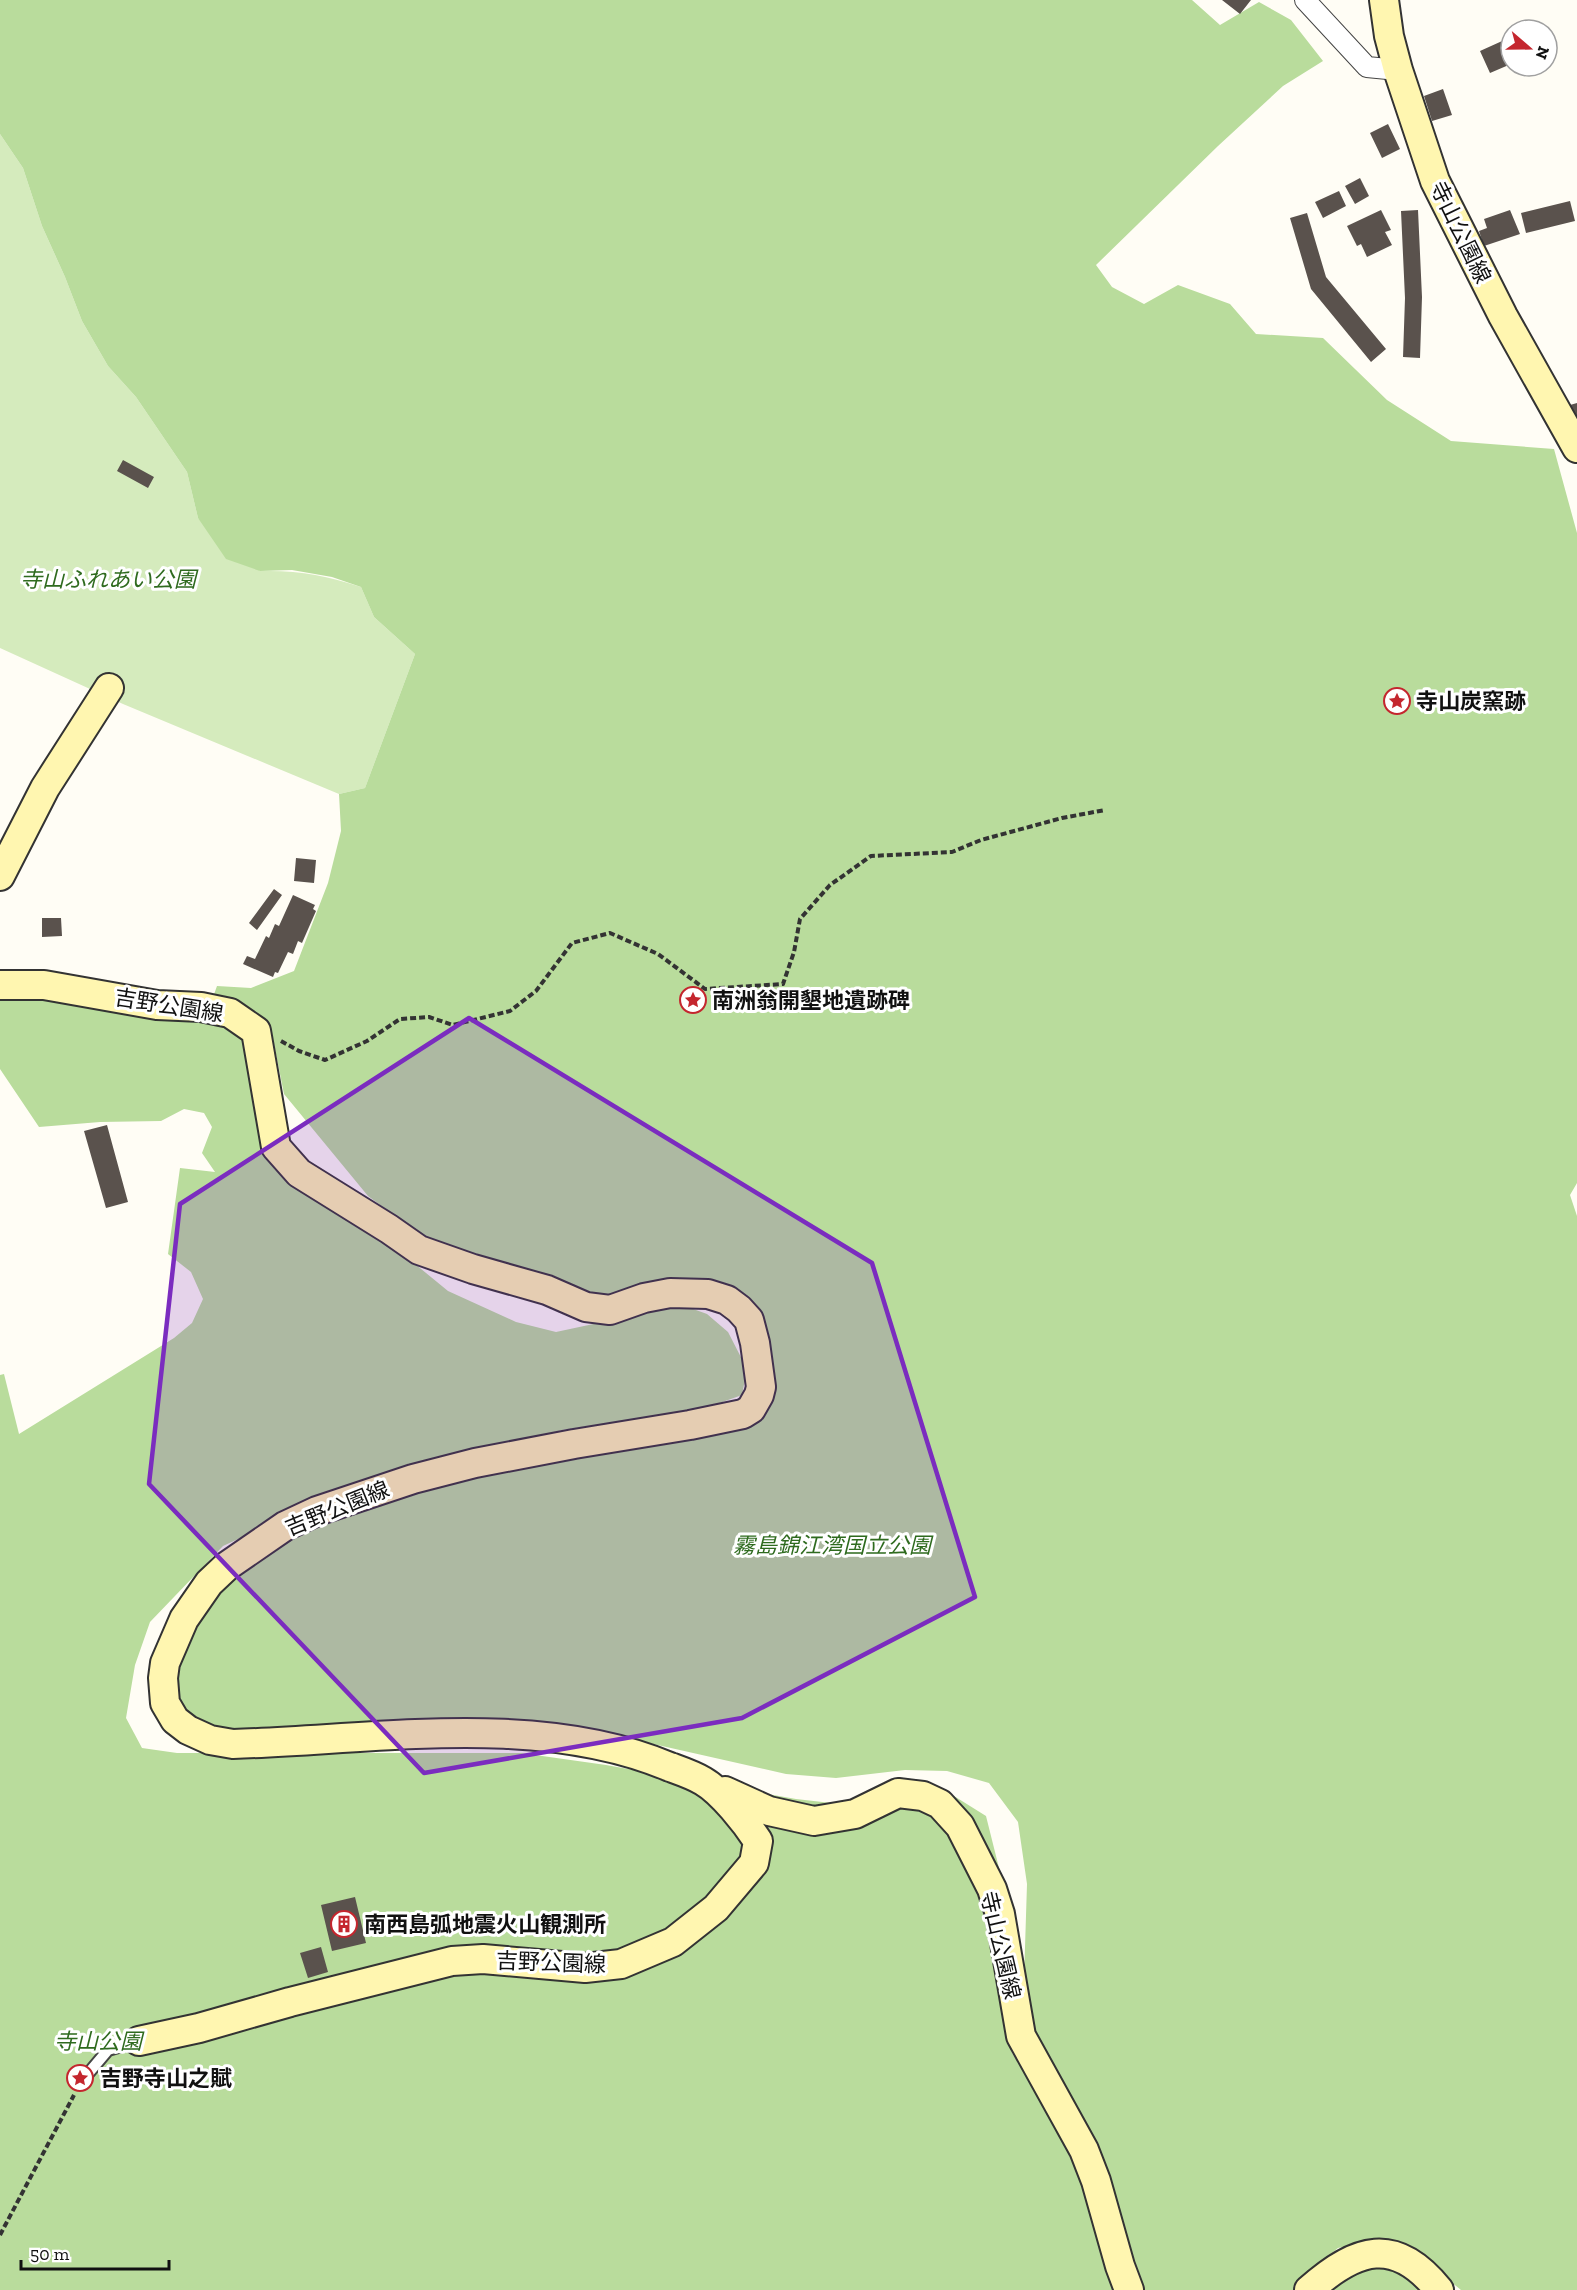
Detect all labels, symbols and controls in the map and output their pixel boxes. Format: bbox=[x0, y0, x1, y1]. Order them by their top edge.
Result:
north arrow bbox=[1499, 18, 1559, 78]
text: N bbox=[1532, 44, 1554, 62]
street label: 寺山公園線 bbox=[1424, 177, 1497, 288]
park label: 寺山ふれあい公園 bbox=[20, 566, 199, 593]
place icon: 寺山炭窯跡 bbox=[1382, 686, 1412, 716]
place label: 寺山炭窯跡 bbox=[1416, 688, 1526, 715]
street label: 吉野公園線 bbox=[112, 984, 225, 1027]
place icon: 南洲翁開墾地遺跡碑 bbox=[678, 985, 708, 1015]
place label: 南洲翁開墾地遺跡碑 bbox=[712, 987, 910, 1014]
street label: 吉野公園線 bbox=[281, 1475, 393, 1542]
park label: 霧島錦江湾国立公園 bbox=[733, 1532, 934, 1559]
street label: 寺山公園線 bbox=[975, 1888, 1026, 2002]
building icon: 南西島弧地震火山観測所 bbox=[329, 1909, 359, 1939]
place label: 南西島弧地震火山観測所 bbox=[364, 1911, 606, 1938]
street label: 吉野公園線 bbox=[496, 1947, 606, 1978]
park label: 寺山公園 bbox=[54, 2028, 145, 2055]
place icon: 吉野寺山之賦 bbox=[65, 2063, 95, 2093]
place label: 吉野寺山之賦 bbox=[100, 2065, 232, 2092]
scale bar bbox=[21, 2233, 170, 2271]
text: 50 m bbox=[30, 2243, 70, 2265]

